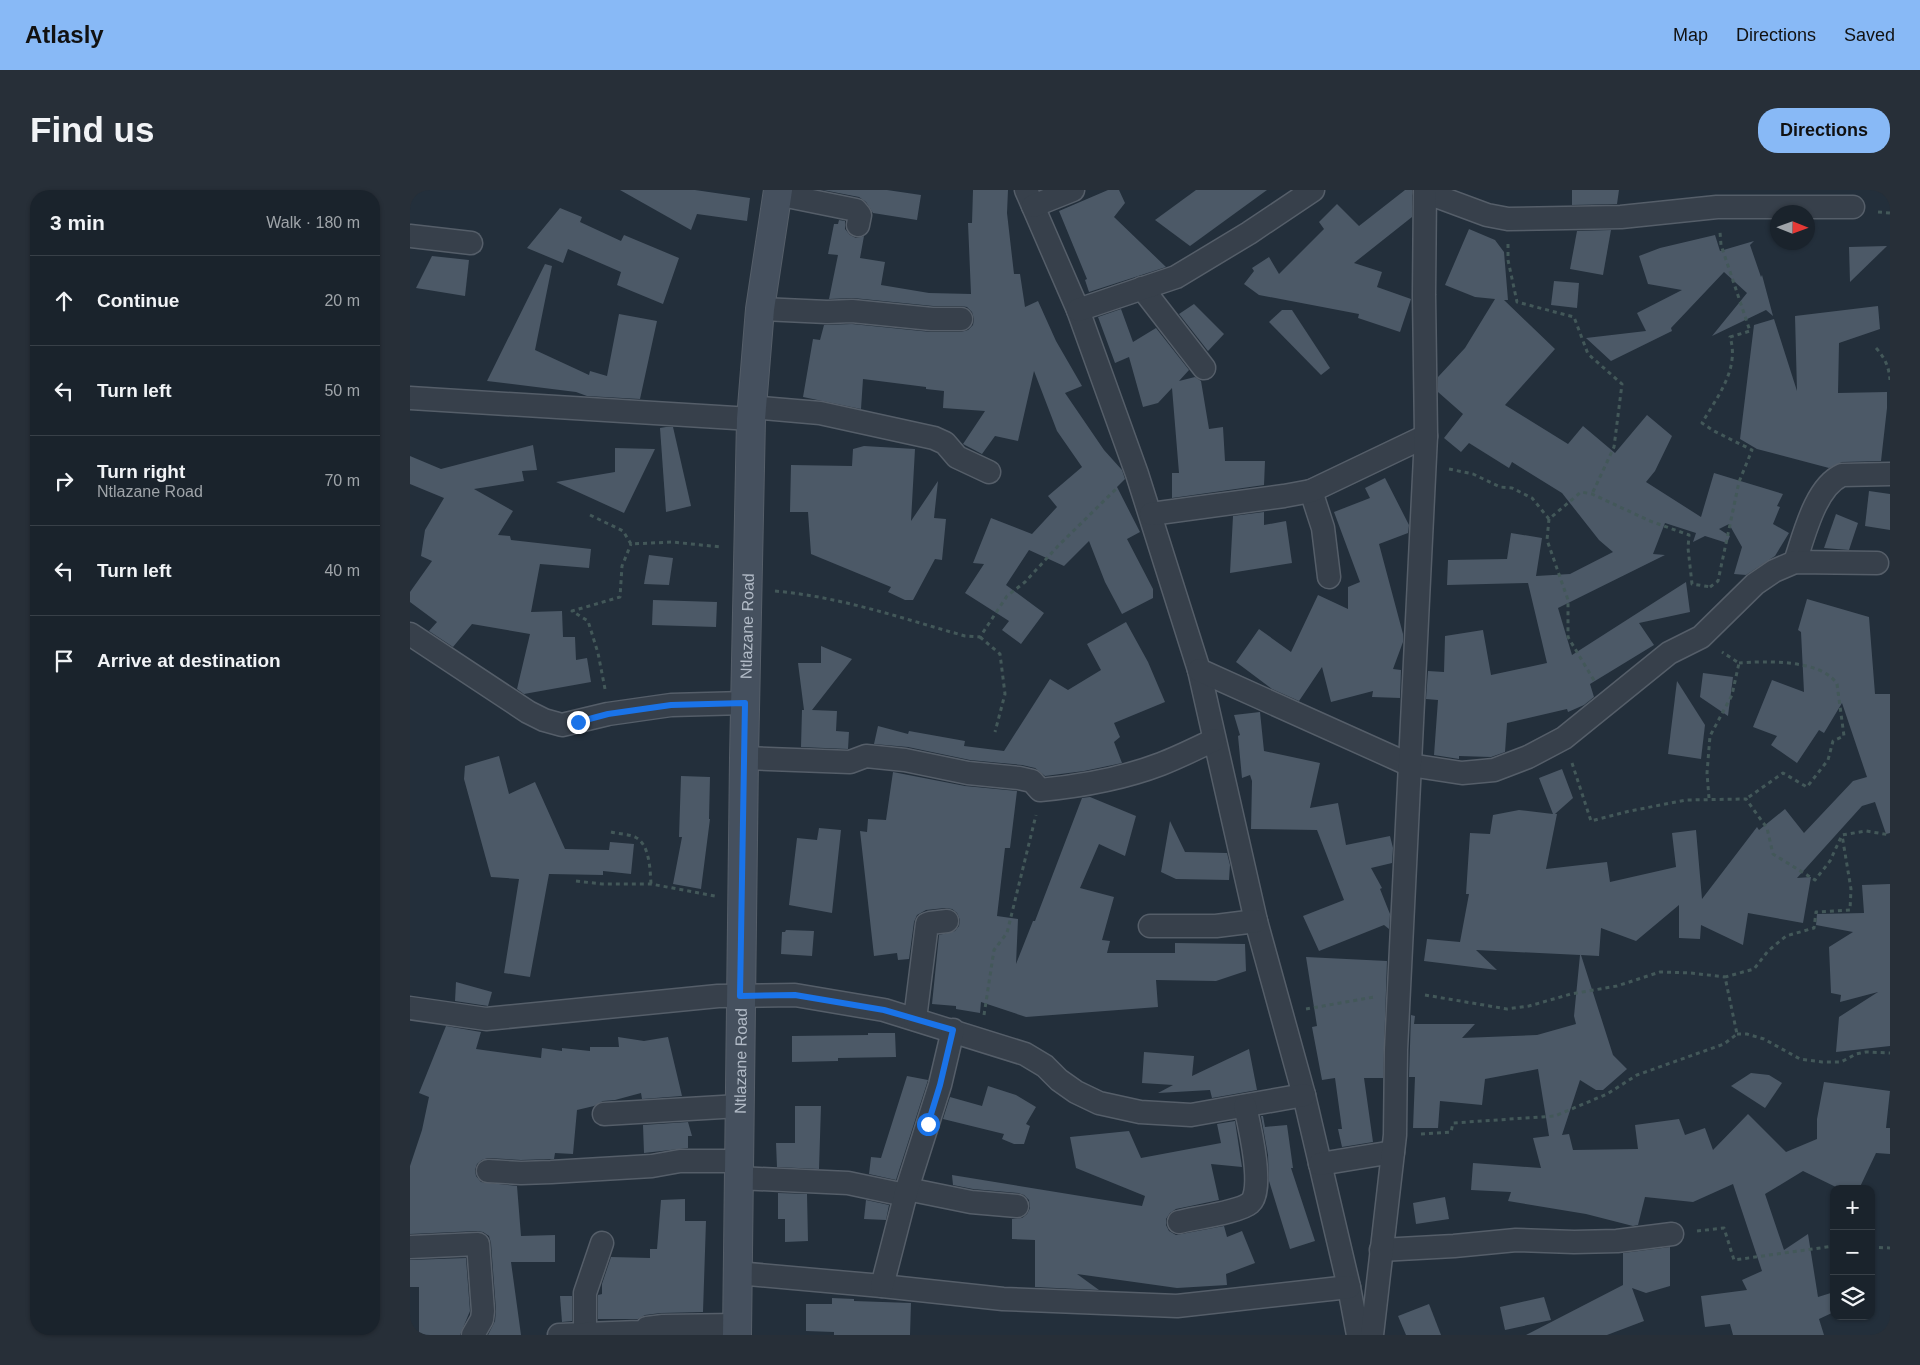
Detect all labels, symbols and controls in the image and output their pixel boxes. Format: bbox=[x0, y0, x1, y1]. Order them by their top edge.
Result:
text: Atlasly bbox=[25, 21, 104, 48]
text: Map bbox=[1673, 25, 1708, 45]
text: Directions bbox=[1736, 25, 1816, 45]
text: Saved bbox=[1844, 25, 1895, 45]
button: Directions bbox=[1758, 108, 1890, 153]
text: Find us bbox=[30, 110, 154, 149]
north arrow bbox=[1770, 205, 1815, 250]
text: 3 min bbox=[50, 211, 105, 234]
text: Walk · 180 m bbox=[266, 214, 360, 231]
icon: ahead bbox=[50, 287, 78, 315]
text: Continue bbox=[97, 290, 179, 311]
text: 20 m bbox=[324, 292, 360, 309]
icon: left bbox=[50, 377, 78, 405]
text: Turn left bbox=[97, 380, 172, 401]
text: 50 m bbox=[324, 382, 360, 399]
text: Turn right bbox=[97, 461, 185, 482]
icon: right bbox=[50, 467, 78, 495]
text: 70 m bbox=[324, 472, 360, 489]
text: Ntlazane Road bbox=[97, 483, 203, 500]
icon: left bbox=[50, 557, 78, 585]
text: Turn left bbox=[97, 560, 172, 581]
text: 40 m bbox=[324, 562, 360, 579]
street label: Ntlazane Road bbox=[738, 573, 757, 679]
icon: arrive bbox=[50, 647, 78, 675]
text: Arrive at destination bbox=[97, 650, 281, 671]
route end bbox=[567, 711, 590, 734]
street label: Ntlazane Road bbox=[732, 1008, 750, 1114]
route start bbox=[917, 1113, 940, 1136]
map controls bbox=[1830, 1185, 1875, 1320]
button: + bbox=[1830, 1185, 1875, 1230]
button: − bbox=[1830, 1230, 1875, 1275]
button: layers bbox=[1830, 1275, 1875, 1320]

